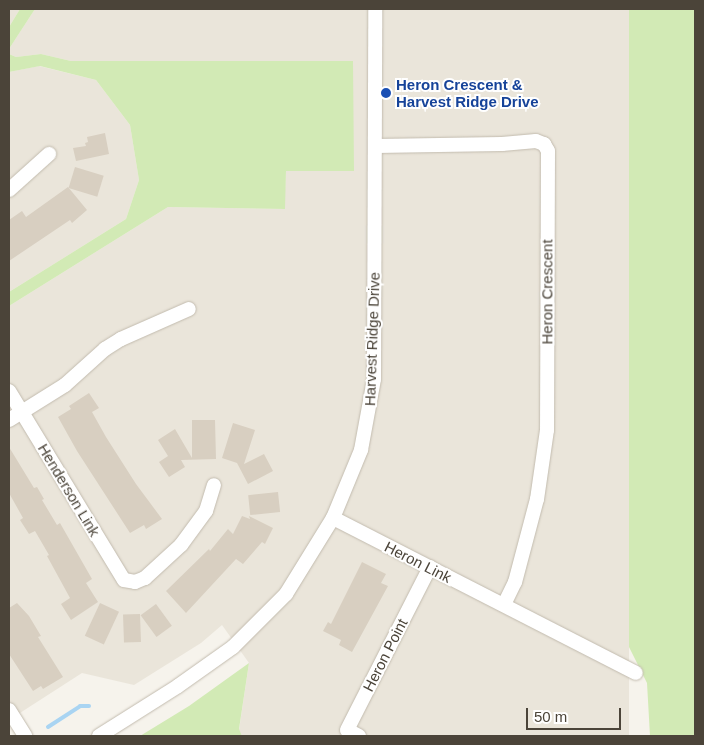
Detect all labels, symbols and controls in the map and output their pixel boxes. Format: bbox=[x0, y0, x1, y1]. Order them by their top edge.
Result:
place label: Heron Crescent & Harvest Ridge Drive bbox=[396, 75, 539, 110]
marker: Heron Crescent & Harvest Ridge Drive bbox=[380, 87, 392, 99]
street label: Heron Crescent bbox=[538, 239, 556, 345]
street label: Harvest Ridge Drive bbox=[361, 272, 383, 406]
street label: Henderson Link bbox=[34, 440, 104, 540]
street label: Heron Link bbox=[382, 538, 454, 586]
street label: Heron Point bbox=[359, 616, 411, 694]
scale bar bbox=[529, 698, 624, 730]
text: 50 m bbox=[534, 708, 567, 725]

